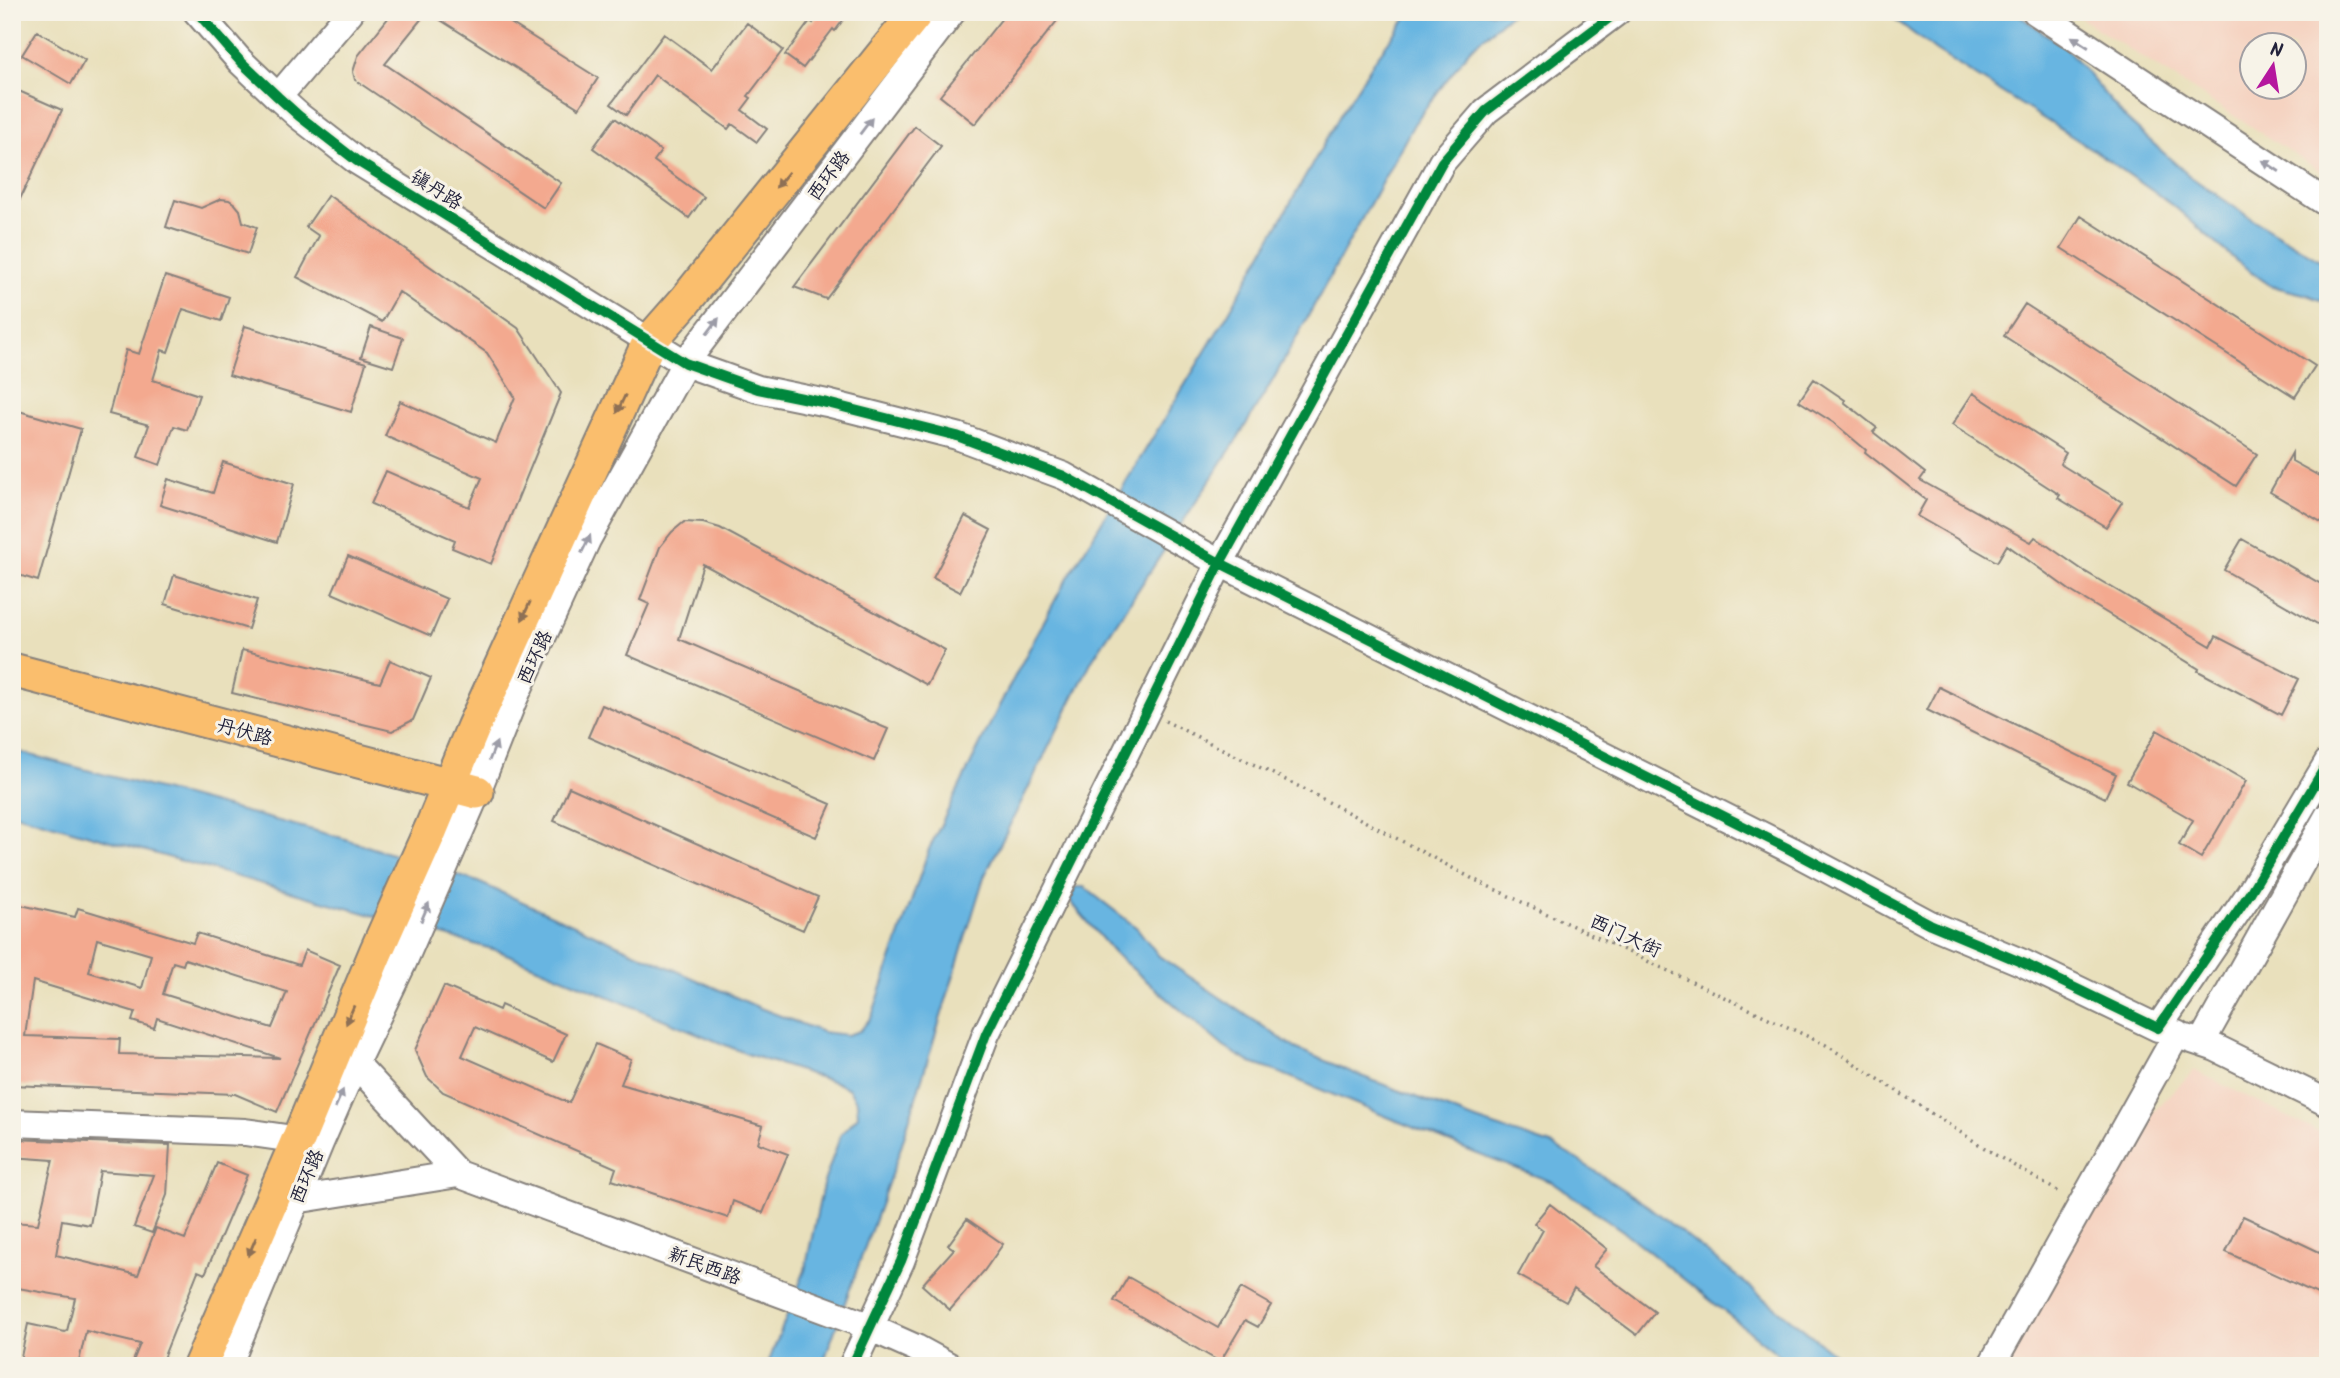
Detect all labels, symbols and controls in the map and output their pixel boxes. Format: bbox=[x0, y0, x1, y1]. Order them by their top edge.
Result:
north arrow bbox=[2238, 32, 2308, 102]
one-way arrow bbox=[2071, 35, 2090, 48]
text: N bbox=[2267, 35, 2285, 67]
one-way arrow bbox=[858, 117, 872, 135]
street label: 西环路 bbox=[800, 144, 859, 208]
one-way arrow bbox=[2261, 160, 2280, 173]
street label: 镇丹路 bbox=[404, 163, 468, 219]
one-way arrow bbox=[775, 172, 790, 189]
one-way arrow bbox=[705, 318, 720, 336]
one-way arrow bbox=[615, 393, 626, 414]
one-way arrow bbox=[581, 534, 592, 554]
one-way arrow bbox=[520, 600, 531, 621]
street label: 西环路 bbox=[510, 626, 561, 690]
street label: 丹伏路 bbox=[213, 711, 276, 755]
one-way arrow bbox=[488, 741, 499, 762]
one-way arrow bbox=[420, 902, 431, 923]
street label: 西门大街 bbox=[1584, 907, 1666, 966]
one-way arrow bbox=[344, 1005, 356, 1025]
one-way arrow bbox=[333, 1089, 345, 1109]
street label: 西环路 bbox=[283, 1145, 333, 1209]
one-way arrow bbox=[246, 1237, 258, 1257]
street label: 新民西路 bbox=[663, 1240, 745, 1294]

